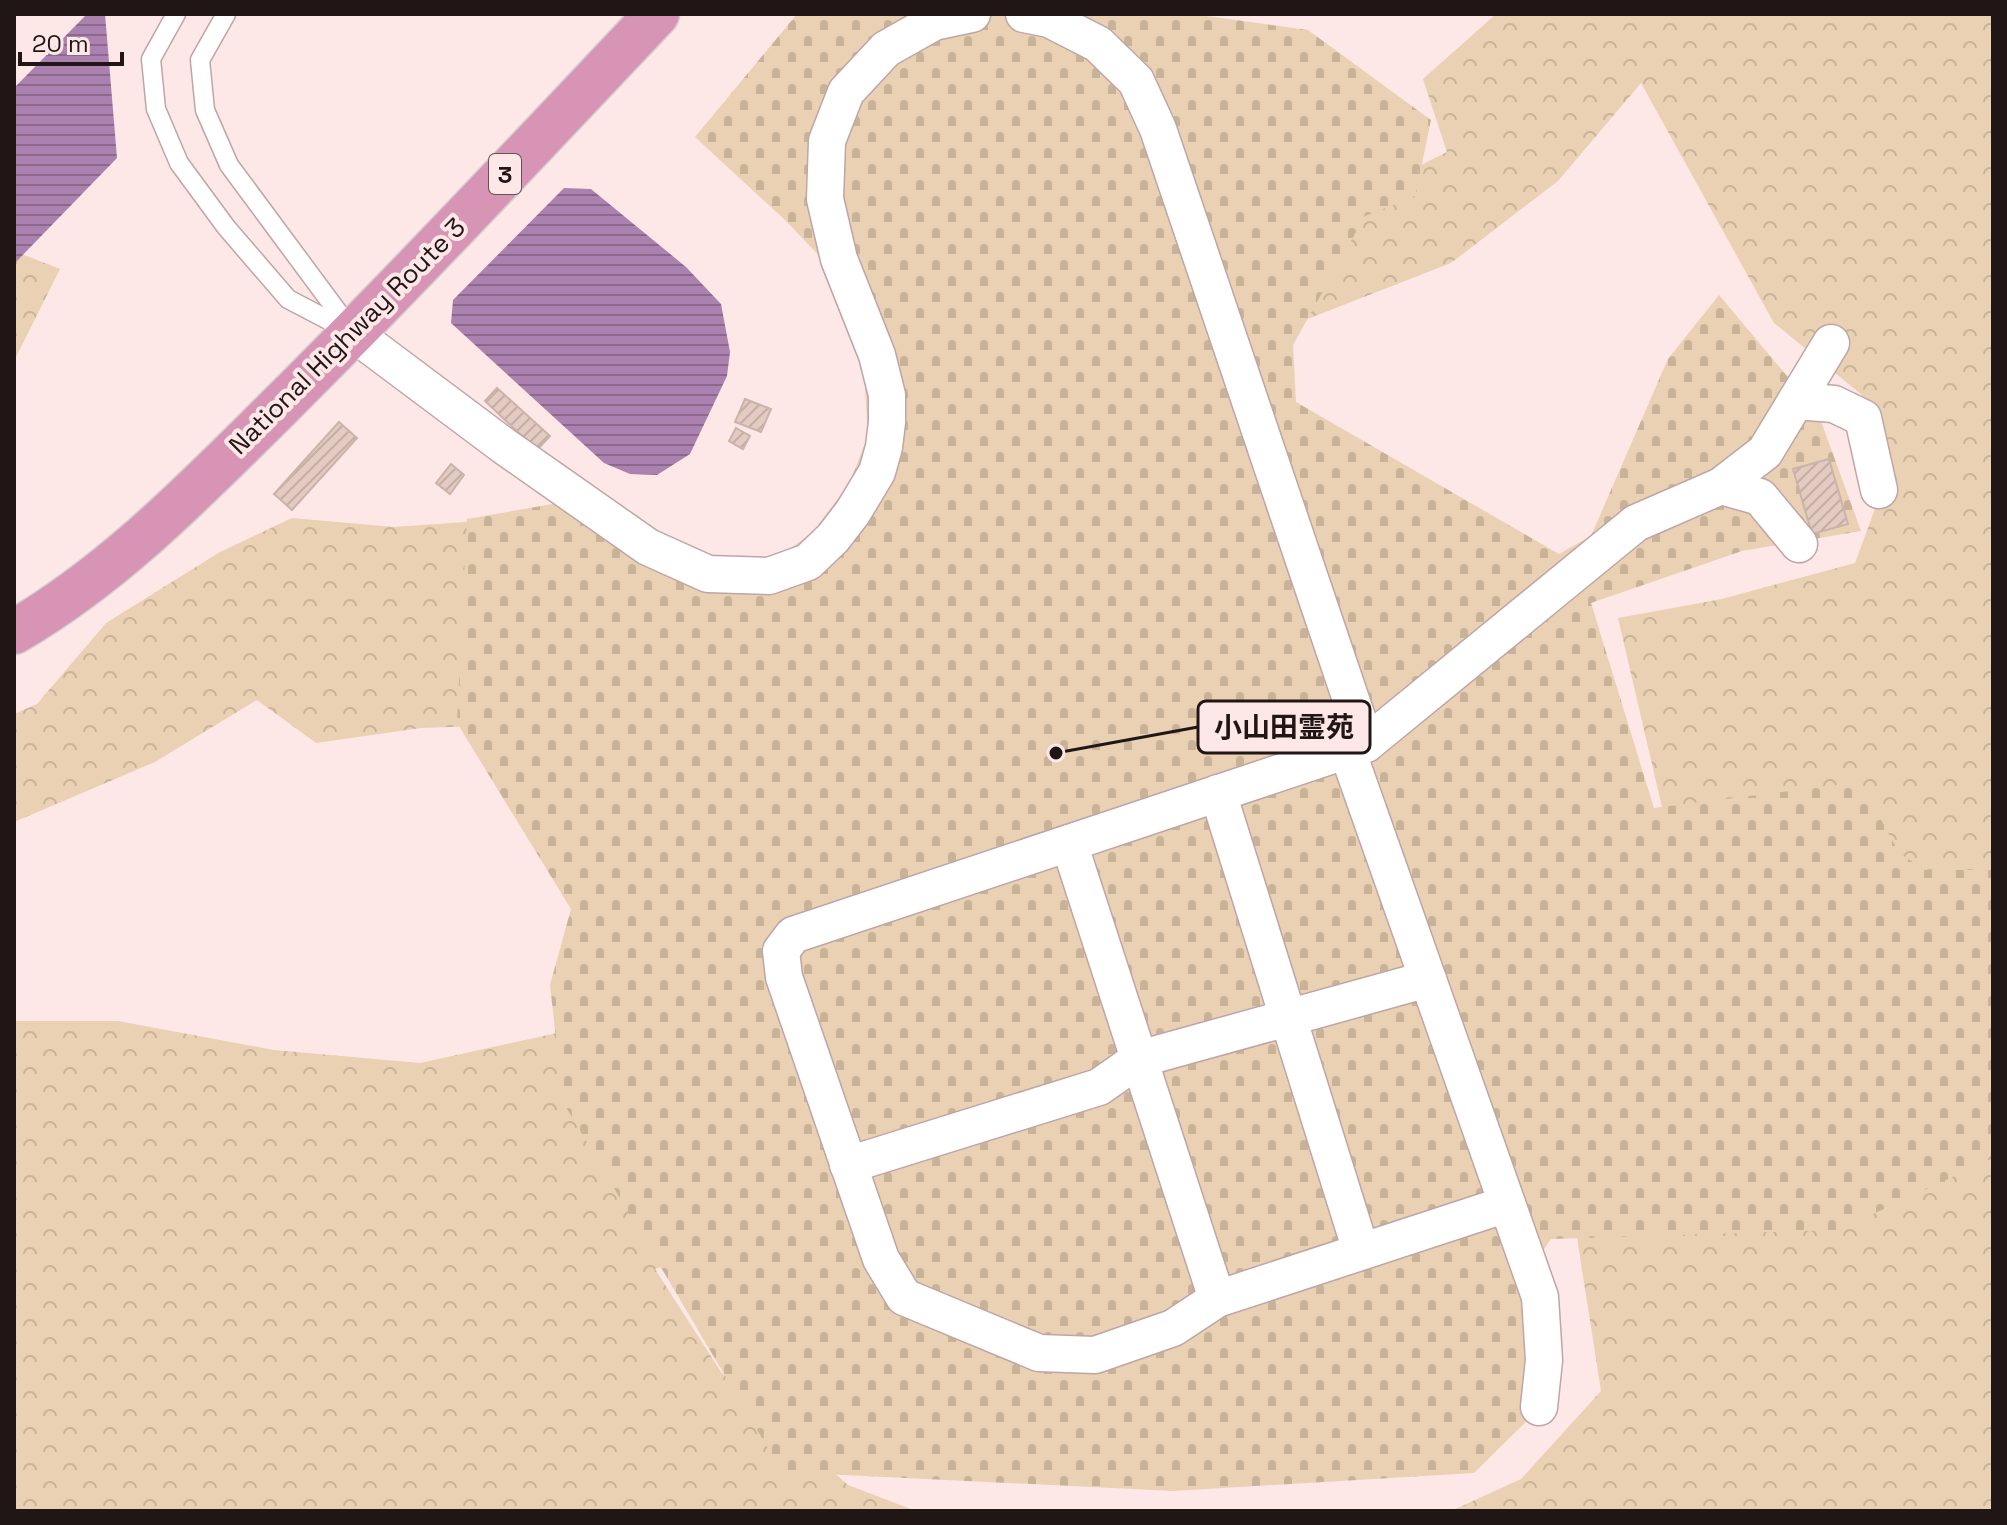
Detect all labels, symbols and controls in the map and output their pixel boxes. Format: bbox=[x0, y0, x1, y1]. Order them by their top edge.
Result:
scale bar bbox=[20, 16, 122, 66]
text: 20 m bbox=[32, 28, 89, 59]
road number: 3 bbox=[489, 154, 521, 194]
street label: National Highway Route 3 bbox=[221, 210, 473, 462]
callout: 小山田霊苑 bbox=[1198, 701, 1370, 753]
text: 小山田霊苑 bbox=[1214, 709, 1354, 745]

